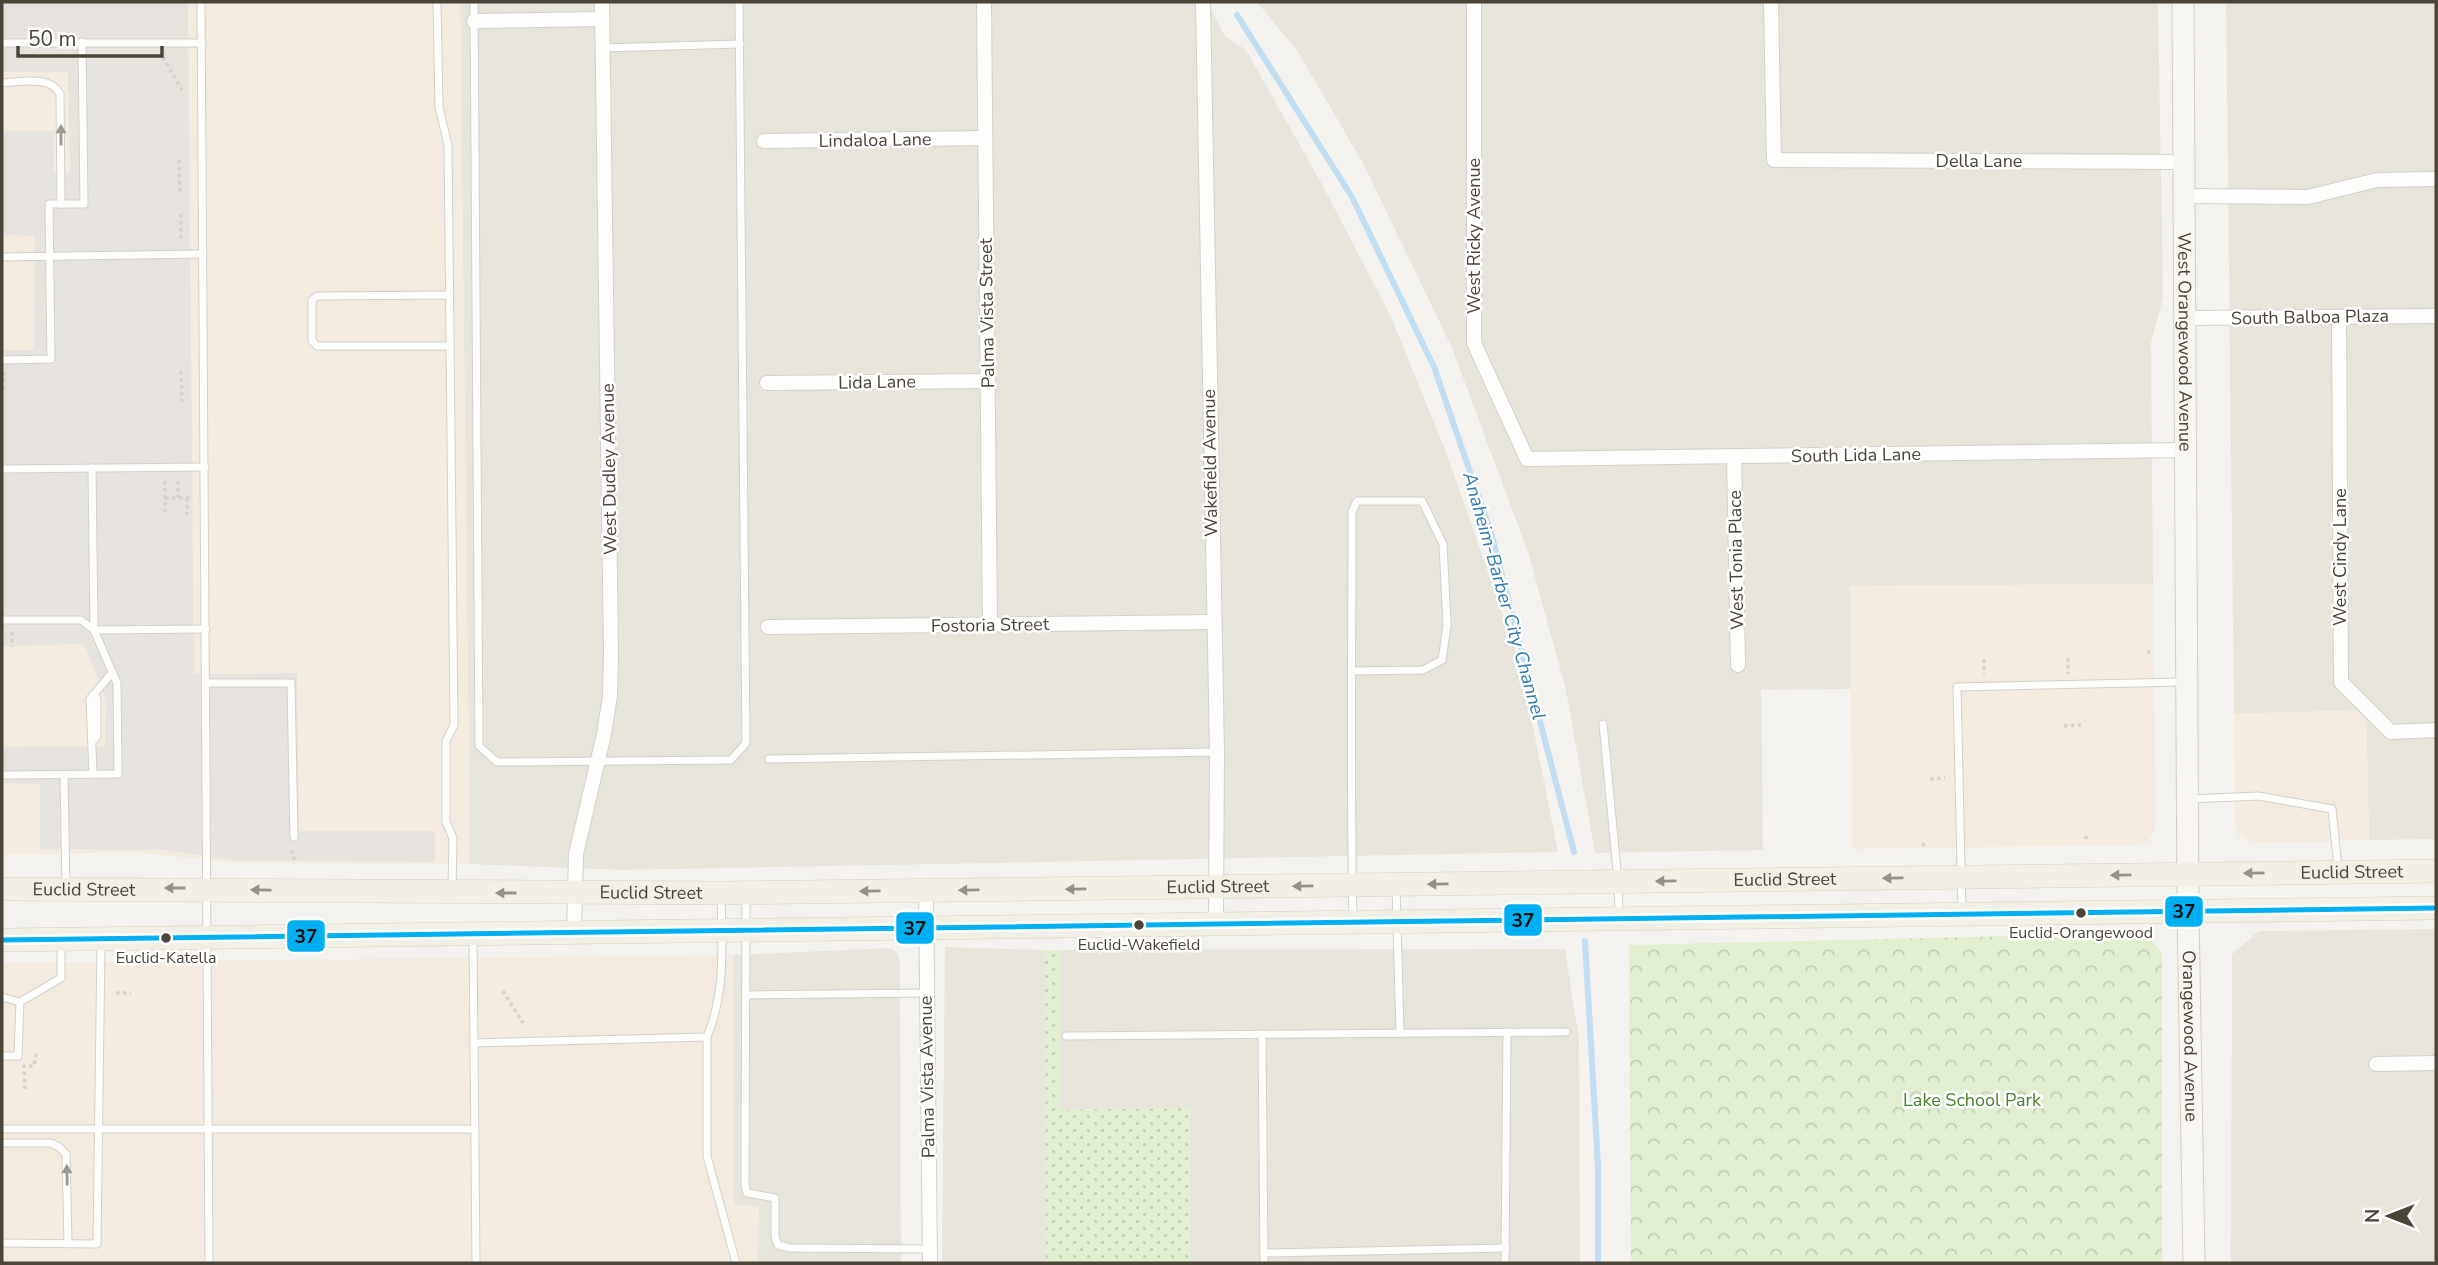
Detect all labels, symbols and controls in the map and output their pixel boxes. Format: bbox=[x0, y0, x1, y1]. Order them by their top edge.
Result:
scale bar bbox=[18, 14, 161, 58]
text: 50 m bbox=[28, 25, 77, 53]
one-way arrow bbox=[55, 124, 67, 146]
street label: Lindaloa Lane bbox=[818, 127, 932, 153]
street label: Della Lane bbox=[1936, 149, 2022, 173]
street label: West Ricky Avenue bbox=[1462, 158, 1486, 314]
street label: West Orangewood Avenue bbox=[2172, 232, 2197, 452]
street label: Palma Vista Street bbox=[974, 237, 1000, 388]
street label: South Balboa Plaza bbox=[2231, 304, 2389, 330]
street label: Lida Lane bbox=[838, 369, 916, 395]
street label: West Dudley Avenue bbox=[596, 383, 622, 555]
street label: Wakefield Avenue bbox=[1197, 389, 1223, 537]
street label: South Lida Lane bbox=[1791, 442, 1921, 468]
water label: Anaheim-Barber City Channel bbox=[1456, 468, 1552, 723]
street label: West Cindy Lane bbox=[2328, 488, 2352, 626]
street label: West Tonia Place bbox=[1723, 490, 1749, 630]
street label: Fostoria Street bbox=[931, 612, 1050, 638]
street label: Euclid Street bbox=[2300, 859, 2404, 885]
street label: Euclid Street bbox=[1733, 867, 1837, 892]
one-way arrow bbox=[2243, 867, 2265, 879]
one-way arrow bbox=[2110, 869, 2132, 881]
one-way arrow bbox=[1882, 872, 1904, 884]
street label: Euclid Street bbox=[1166, 874, 1270, 899]
one-way arrow bbox=[1655, 875, 1677, 887]
street label: Euclid Street bbox=[33, 877, 136, 902]
one-way arrow bbox=[1426, 878, 1448, 890]
street label: Euclid Street bbox=[600, 880, 703, 905]
one-way arrow bbox=[1292, 880, 1314, 891]
one-way arrow bbox=[163, 883, 185, 894]
one-way arrow bbox=[1064, 883, 1086, 894]
one-way arrow bbox=[250, 884, 272, 896]
one-way arrow bbox=[958, 884, 980, 896]
one-way arrow bbox=[859, 885, 881, 897]
one-way arrow bbox=[495, 888, 517, 899]
line badge: 37 bbox=[2164, 895, 2204, 928]
text: 37 bbox=[2173, 899, 2195, 925]
line badge: 37 bbox=[1503, 903, 1543, 937]
marker: Euclid-Orangewood bbox=[2074, 906, 2088, 920]
text: 37 bbox=[1512, 908, 1534, 934]
line badge: 37 bbox=[895, 911, 935, 945]
text: 37 bbox=[904, 916, 926, 942]
marker: Euclid-Wakefield bbox=[1132, 918, 1146, 932]
line badge: 37 bbox=[286, 919, 326, 953]
place label: Euclid-Orangewood bbox=[2009, 922, 2153, 944]
text: 37 bbox=[295, 924, 317, 950]
marker: Euclid-Katella bbox=[159, 931, 173, 945]
place label: Euclid-Wakefield bbox=[1078, 934, 1200, 956]
place label: Euclid-Katella bbox=[116, 947, 216, 969]
street label: Orangewood Avenue bbox=[2177, 950, 2204, 1122]
street label: Palma Vista Avenue bbox=[914, 996, 940, 1158]
park label: Lake School Park bbox=[1903, 1088, 2042, 1112]
one-way arrow bbox=[62, 1164, 73, 1186]
north arrow bbox=[2354, 1181, 2424, 1251]
text: N bbox=[2360, 1209, 2386, 1223]

